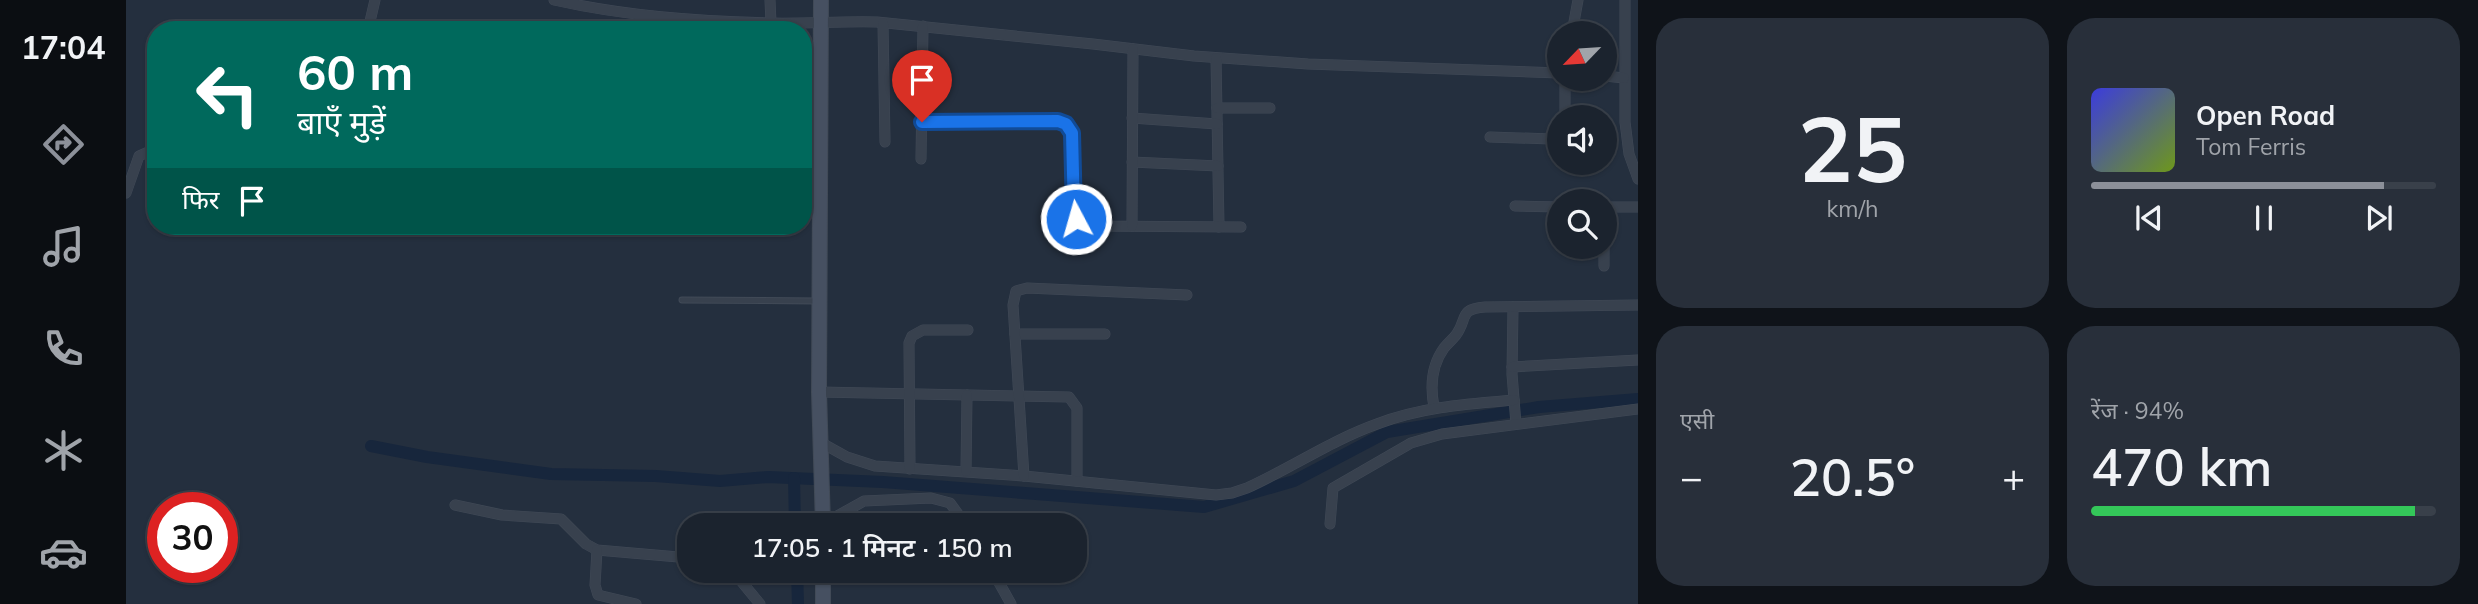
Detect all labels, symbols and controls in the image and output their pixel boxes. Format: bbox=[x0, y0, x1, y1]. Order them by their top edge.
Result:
north arrow bbox=[1547, 21, 1617, 91]
map controls bbox=[1547, 21, 1617, 259]
text: 17:04 bbox=[21, 27, 105, 67]
text: 60 m bbox=[297, 41, 413, 102]
icon: left bbox=[182, 49, 273, 140]
pin bbox=[892, 50, 952, 122]
icon: arrive bbox=[903, 61, 941, 99]
text: 25 bbox=[1798, 91, 1907, 205]
text: Open Road bbox=[2196, 99, 2335, 132]
text: बाएँ मुड़ें bbox=[297, 102, 386, 142]
button: sound bbox=[1547, 105, 1617, 175]
icon: directions bbox=[39, 120, 88, 169]
text: Tom Ferris bbox=[2196, 132, 2306, 161]
icon: arrive bbox=[233, 182, 271, 220]
position arrow bbox=[1039, 182, 1113, 256]
text: फिर bbox=[182, 183, 219, 216]
button: search bbox=[1547, 189, 1617, 259]
text: km/h bbox=[1826, 194, 1879, 223]
icon: previous bbox=[2130, 199, 2168, 237]
icon: pause bbox=[2245, 199, 2283, 237]
icon: next bbox=[2360, 199, 2398, 237]
icon: music bbox=[39, 222, 88, 271]
icon: phone bbox=[39, 324, 88, 373]
text: रेंज · 94% bbox=[2091, 396, 2184, 425]
text: एसी bbox=[1680, 406, 1714, 435]
icon: climate bbox=[39, 426, 88, 475]
text: 470 km bbox=[2091, 434, 2272, 499]
text: 20.5° bbox=[1790, 444, 1915, 509]
text: − bbox=[1680, 453, 1703, 501]
text: + bbox=[2002, 453, 2025, 501]
speed limit sign: 30 bbox=[147, 492, 238, 583]
icon: car bbox=[39, 528, 88, 577]
text: 17:05 · 1 मिनट · 150 m bbox=[752, 531, 1012, 564]

